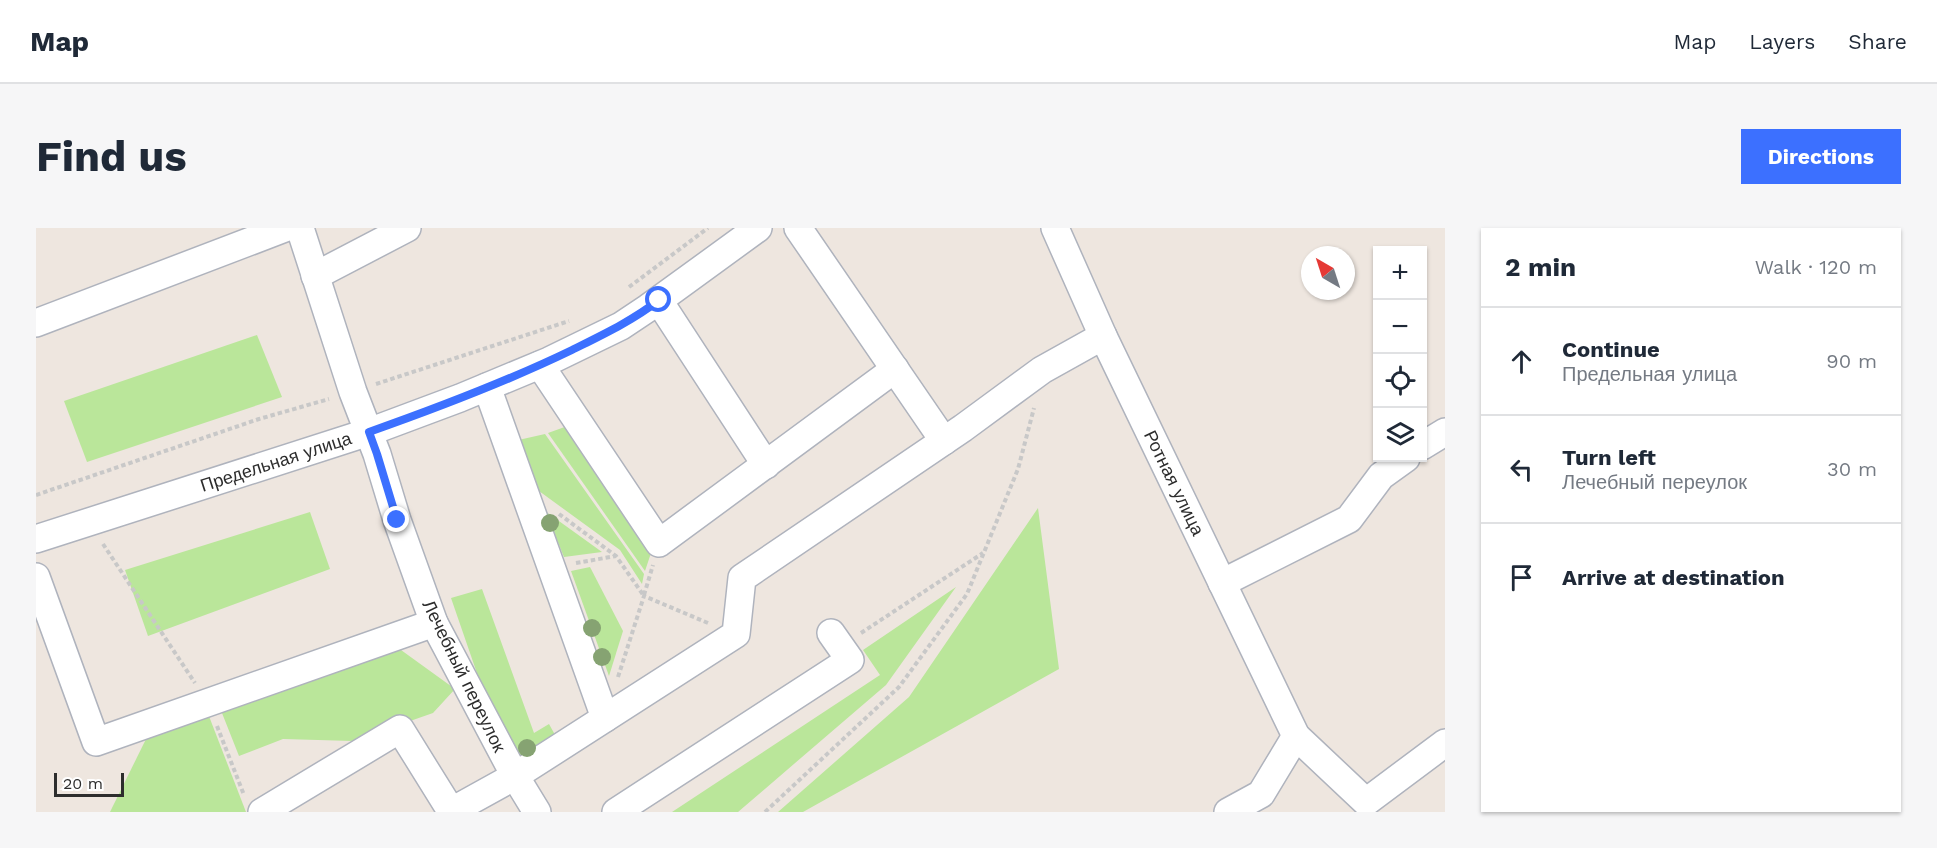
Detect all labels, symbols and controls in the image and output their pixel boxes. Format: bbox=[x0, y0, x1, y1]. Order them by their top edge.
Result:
text: Map bbox=[30, 25, 89, 58]
text: Map bbox=[1673, 29, 1716, 54]
text: Layers bbox=[1749, 29, 1815, 54]
text: Share bbox=[1848, 29, 1907, 54]
button: Directions bbox=[1741, 129, 1901, 184]
text: Find us bbox=[36, 132, 187, 181]
north arrow bbox=[1301, 246, 1355, 300]
map controls bbox=[1373, 246, 1427, 462]
button: + bbox=[1373, 246, 1427, 300]
text: 2 min bbox=[1505, 252, 1576, 282]
text: Walk · 120 m bbox=[1755, 255, 1877, 279]
route start bbox=[645, 286, 671, 312]
button: − bbox=[1373, 300, 1427, 354]
text: Continue bbox=[1562, 337, 1660, 362]
icon: ahead bbox=[1505, 345, 1538, 378]
text: 90 m bbox=[1826, 349, 1877, 373]
button: locate bbox=[1373, 354, 1427, 408]
text: Предельная улица bbox=[1562, 362, 1737, 386]
button: layers bbox=[1373, 408, 1427, 462]
street label: Предельная улица bbox=[198, 427, 355, 496]
street label: Ротная улица bbox=[1140, 427, 1209, 540]
text: Turn left bbox=[1562, 445, 1656, 470]
icon: left bbox=[1505, 453, 1538, 486]
text: 30 m bbox=[1827, 457, 1877, 481]
text: Лечебный переулок bbox=[1562, 470, 1747, 494]
route end bbox=[383, 506, 409, 532]
icon: arrive bbox=[1505, 561, 1538, 594]
text: Arrive at destination bbox=[1562, 565, 1785, 590]
street label: Лечебный переулок bbox=[419, 596, 510, 755]
scale bar bbox=[54, 770, 124, 798]
text: 20 m bbox=[63, 774, 103, 793]

